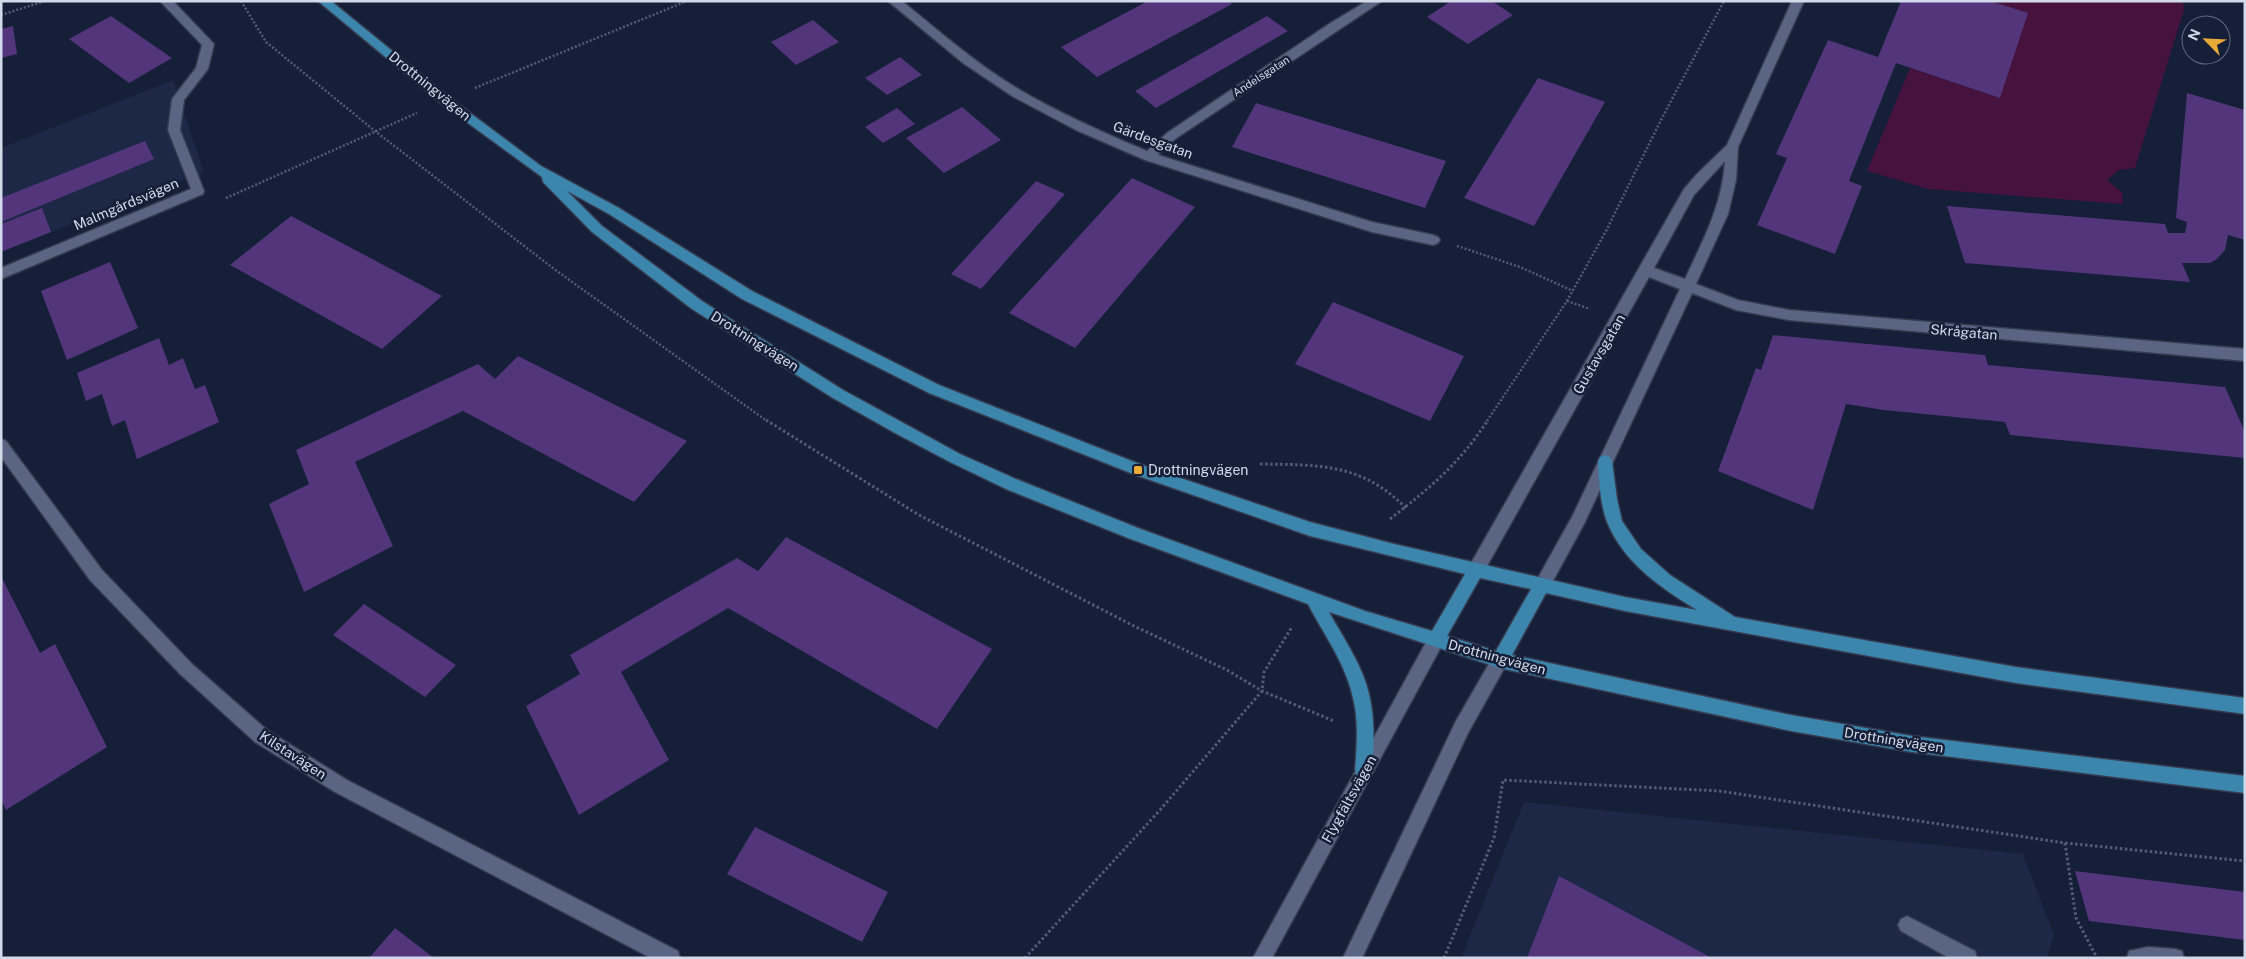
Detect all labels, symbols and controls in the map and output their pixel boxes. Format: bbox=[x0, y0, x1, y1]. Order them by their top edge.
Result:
north arrow bbox=[2181, 15, 2231, 65]
text: N bbox=[2185, 26, 2204, 43]
street label: Drottningvägen bbox=[386, 48, 474, 124]
street label: Andelsgatan bbox=[1231, 53, 1291, 99]
street label: Gärdesgatan bbox=[1111, 118, 1195, 162]
street label: Malmgårdsvägen bbox=[71, 175, 181, 233]
street label: Drottningvägen bbox=[708, 308, 802, 374]
street label: Gustavsgatan bbox=[1570, 311, 1628, 397]
street label: Skrågatan bbox=[1930, 321, 1998, 343]
place label: Drottningvägen bbox=[1148, 462, 1248, 478]
marker: Drottningvägen bbox=[1132, 464, 1144, 476]
street label: Drottningvägen bbox=[1446, 636, 1548, 678]
street label: Drottningvägen bbox=[1843, 724, 1945, 756]
street label: Kilstavägen bbox=[257, 728, 329, 782]
street label: Flygfältsvägen bbox=[1318, 753, 1380, 845]

